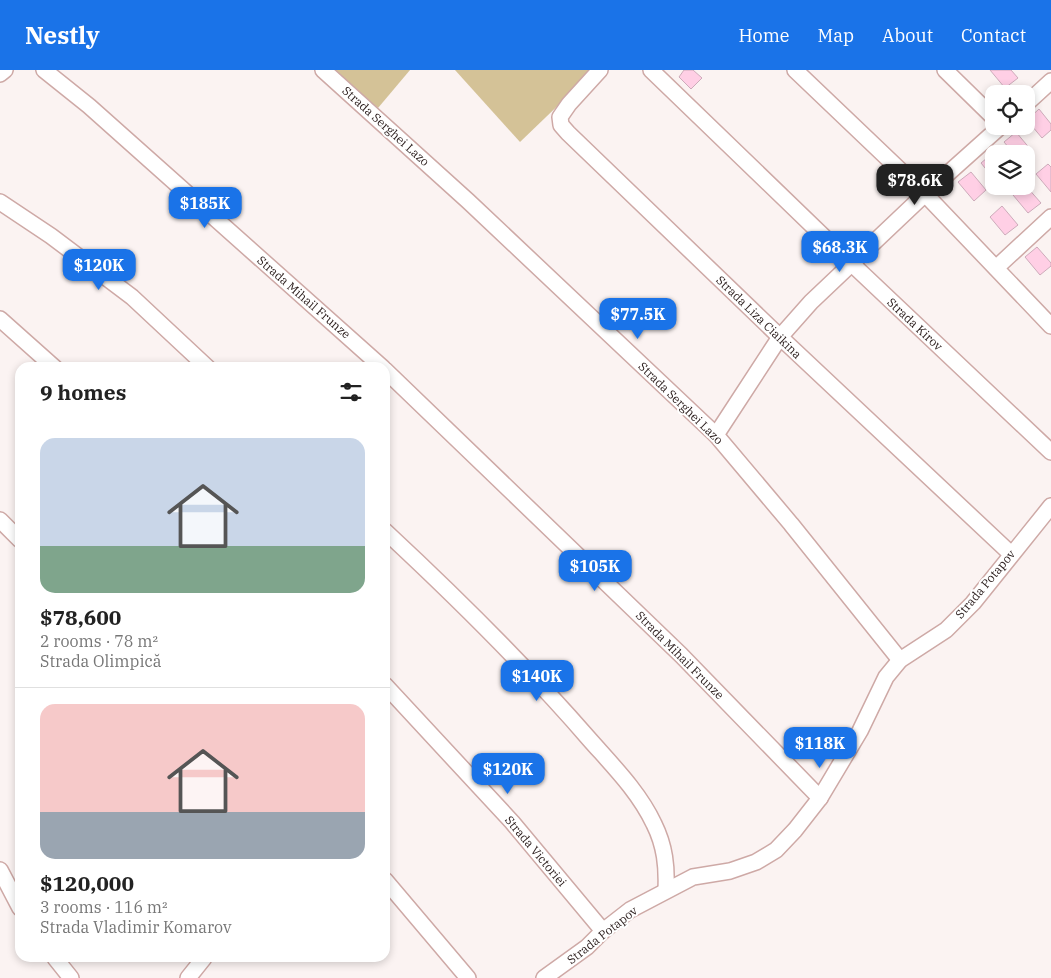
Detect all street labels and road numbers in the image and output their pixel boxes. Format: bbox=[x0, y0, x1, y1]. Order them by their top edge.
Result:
street label: Strada Serghei Lazo bbox=[339, 83, 433, 169]
street label: Strada Mihail Frunze bbox=[254, 252, 354, 342]
street label: Strada Liza Ciaikina bbox=[713, 272, 805, 362]
street label: Strada Kirov bbox=[884, 294, 946, 354]
street label: Strada Serghei Lazo bbox=[635, 359, 727, 447]
street label: Strada Potapov bbox=[952, 546, 1018, 621]
street label: Strada Mihail Frunze bbox=[633, 608, 727, 702]
street label: Strada Victoriei bbox=[502, 813, 570, 890]
street label: Strada Potapov bbox=[564, 903, 641, 967]

